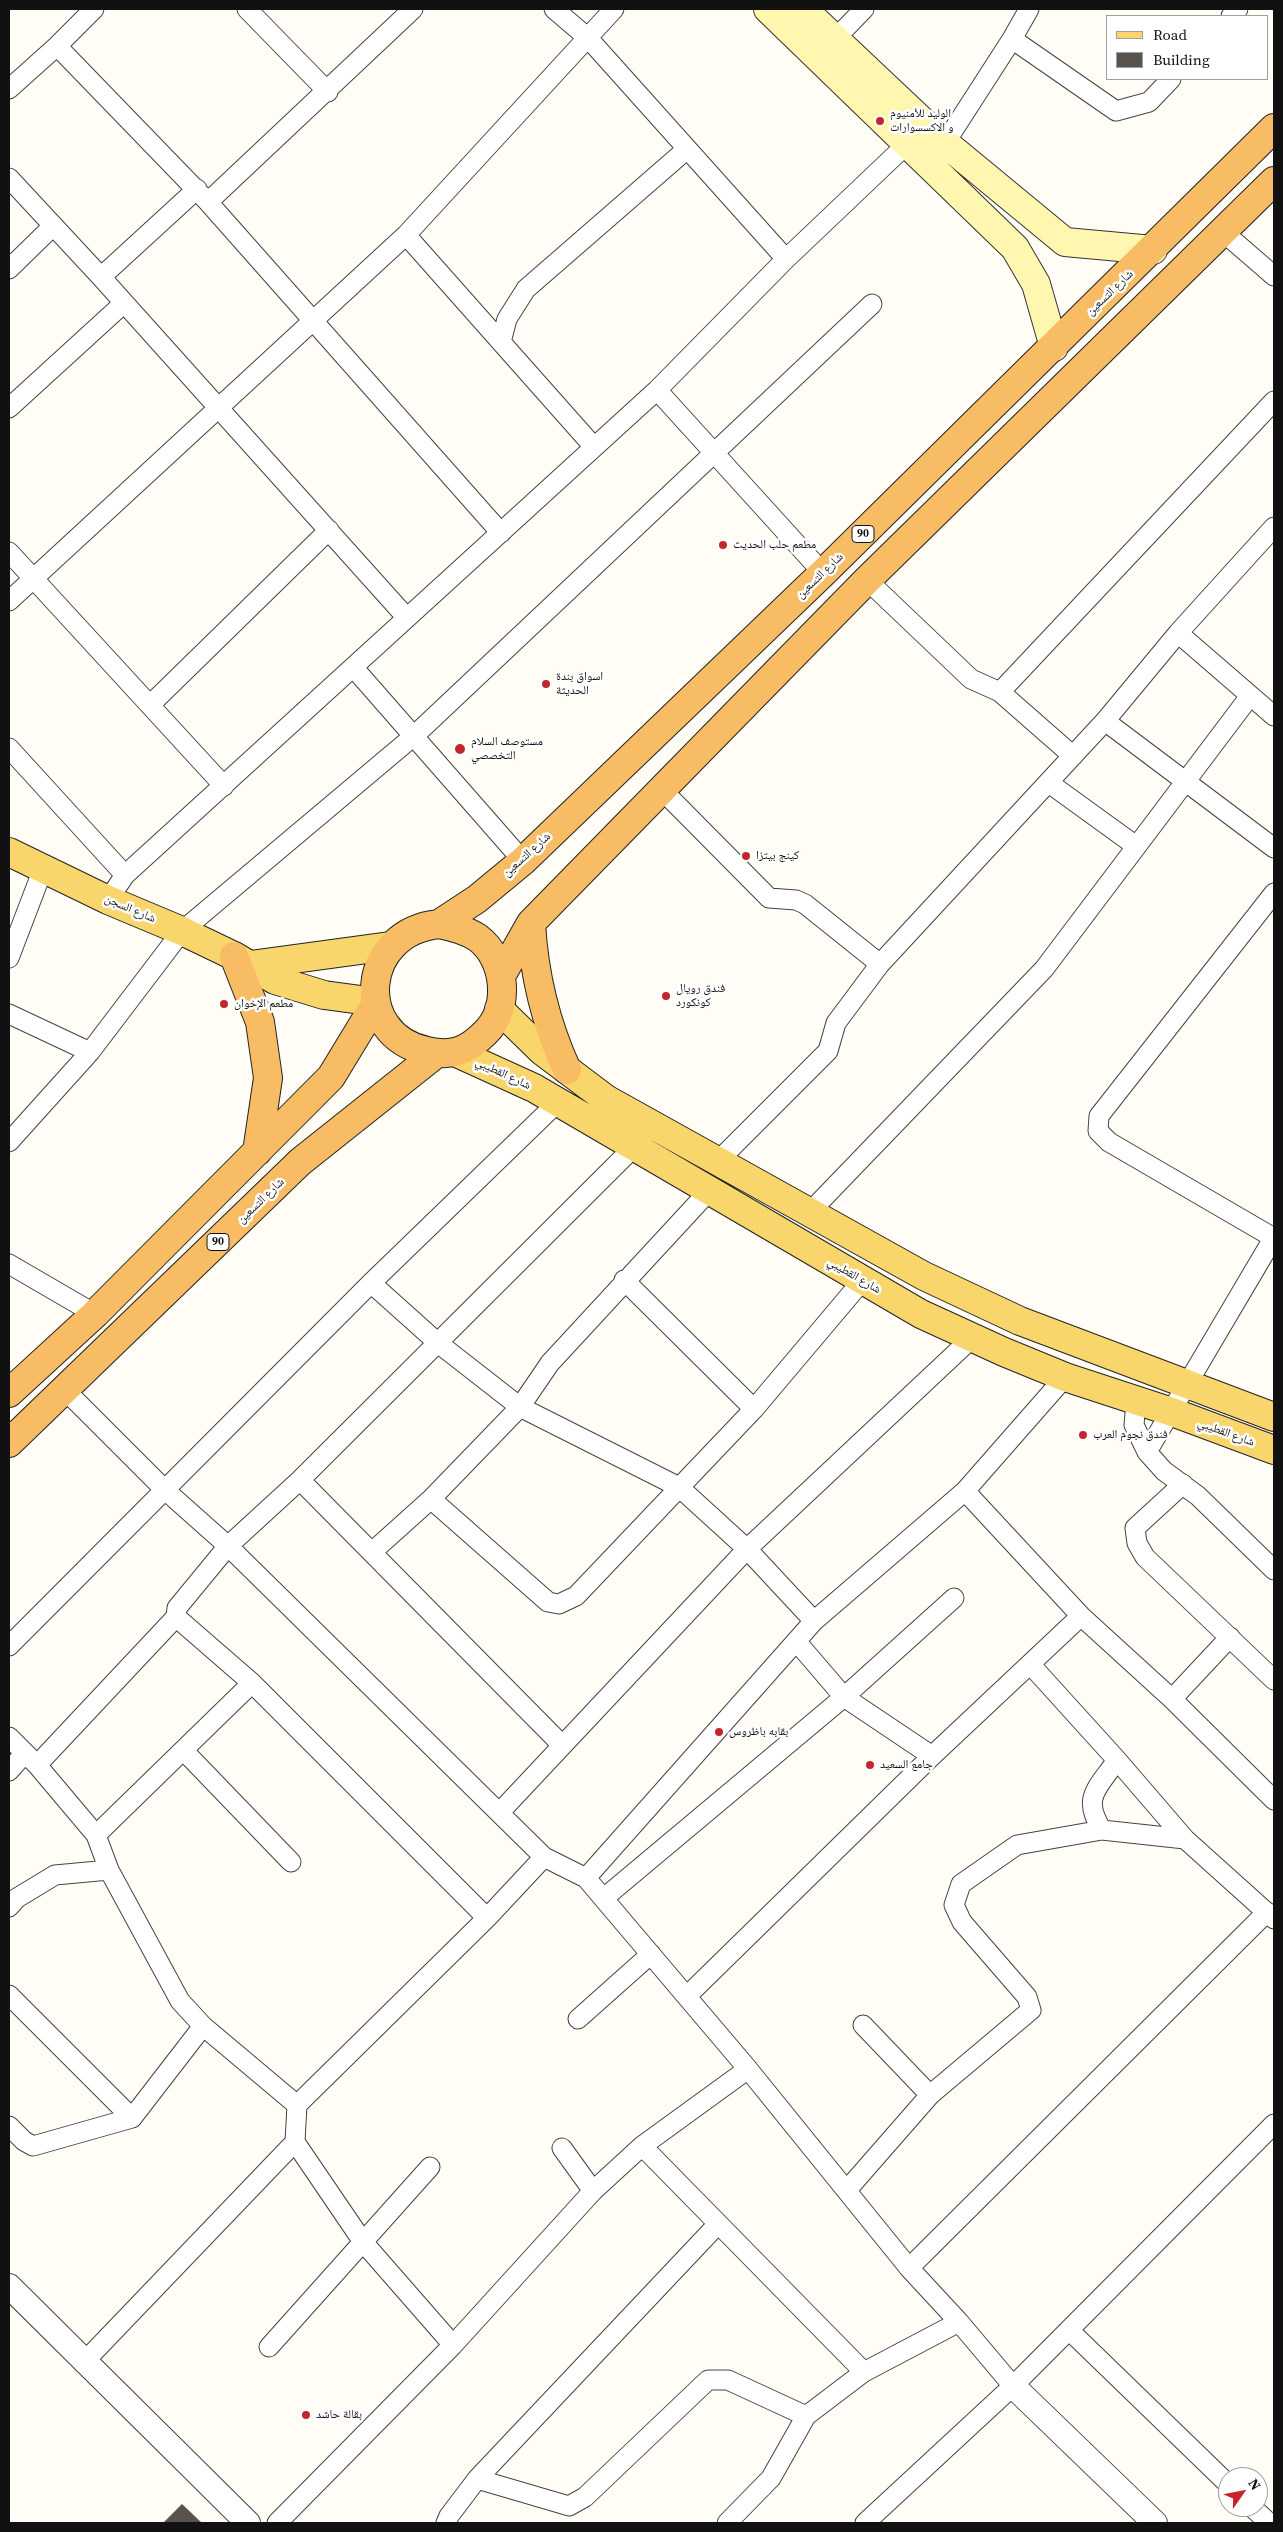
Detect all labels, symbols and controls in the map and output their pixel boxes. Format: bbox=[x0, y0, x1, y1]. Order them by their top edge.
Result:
legend bbox=[1106, 15, 1268, 80]
text: Road bbox=[1153, 24, 1187, 45]
text: Building bbox=[1153, 49, 1210, 70]
place label: الوليد للأمنيوم و الاكسسوارات bbox=[890, 107, 954, 135]
marker: الوليد للأمنيوم و الاكسسوارات bbox=[874, 115, 886, 127]
street label: شارع التسعين bbox=[1084, 267, 1136, 319]
road number: 90 bbox=[852, 526, 874, 542]
place label: مطعم حلب الحديث bbox=[733, 538, 816, 552]
marker: مطعم حلب الحديث bbox=[717, 539, 729, 551]
street label: شارع التسعين bbox=[794, 550, 846, 602]
place label: اسواق بندة الحديثة bbox=[556, 670, 603, 698]
marker: اسواق بندة الحديثة bbox=[540, 678, 552, 690]
place label: مستوصف السلام التخصصي bbox=[471, 735, 543, 763]
marker: مستوصف السلام التخصصي bbox=[453, 742, 467, 756]
street label: شارع التسعين bbox=[500, 830, 554, 880]
place label: كينج بيتزا bbox=[756, 849, 799, 863]
marker: كينج بيتزا bbox=[740, 850, 752, 862]
street label: شارع السجن bbox=[102, 892, 158, 926]
place label: فندق رويال كونكورد bbox=[676, 982, 725, 1010]
marker: فندق رويال كونكورد bbox=[660, 990, 672, 1002]
place label: مطعم الإخوان bbox=[234, 997, 293, 1011]
marker: مطعم الإخوان bbox=[218, 998, 230, 1010]
street label: شارع القطيبي bbox=[473, 1055, 533, 1093]
street label: شارع التسعين bbox=[235, 1175, 287, 1227]
road number: 90 bbox=[207, 1234, 229, 1250]
street label: شارع القطيبي bbox=[825, 1255, 883, 1297]
street label: شارع القطيبي bbox=[1196, 1416, 1256, 1450]
place label: فندق نجوم العرب bbox=[1093, 1428, 1168, 1442]
marker: فندق نجوم العرب bbox=[1077, 1429, 1089, 1441]
place label: بقابه باظروس bbox=[729, 1725, 788, 1739]
marker: بقابه باظروس bbox=[713, 1726, 725, 1738]
place label: جامع السعيد bbox=[880, 1758, 933, 1772]
marker: جامع السعيد bbox=[864, 1759, 876, 1771]
place label: بقالة حاشد bbox=[316, 2408, 362, 2422]
marker: بقالة حاشد bbox=[300, 2409, 312, 2421]
north arrow bbox=[1218, 2467, 1268, 2517]
text: N bbox=[1244, 2475, 1266, 2494]

